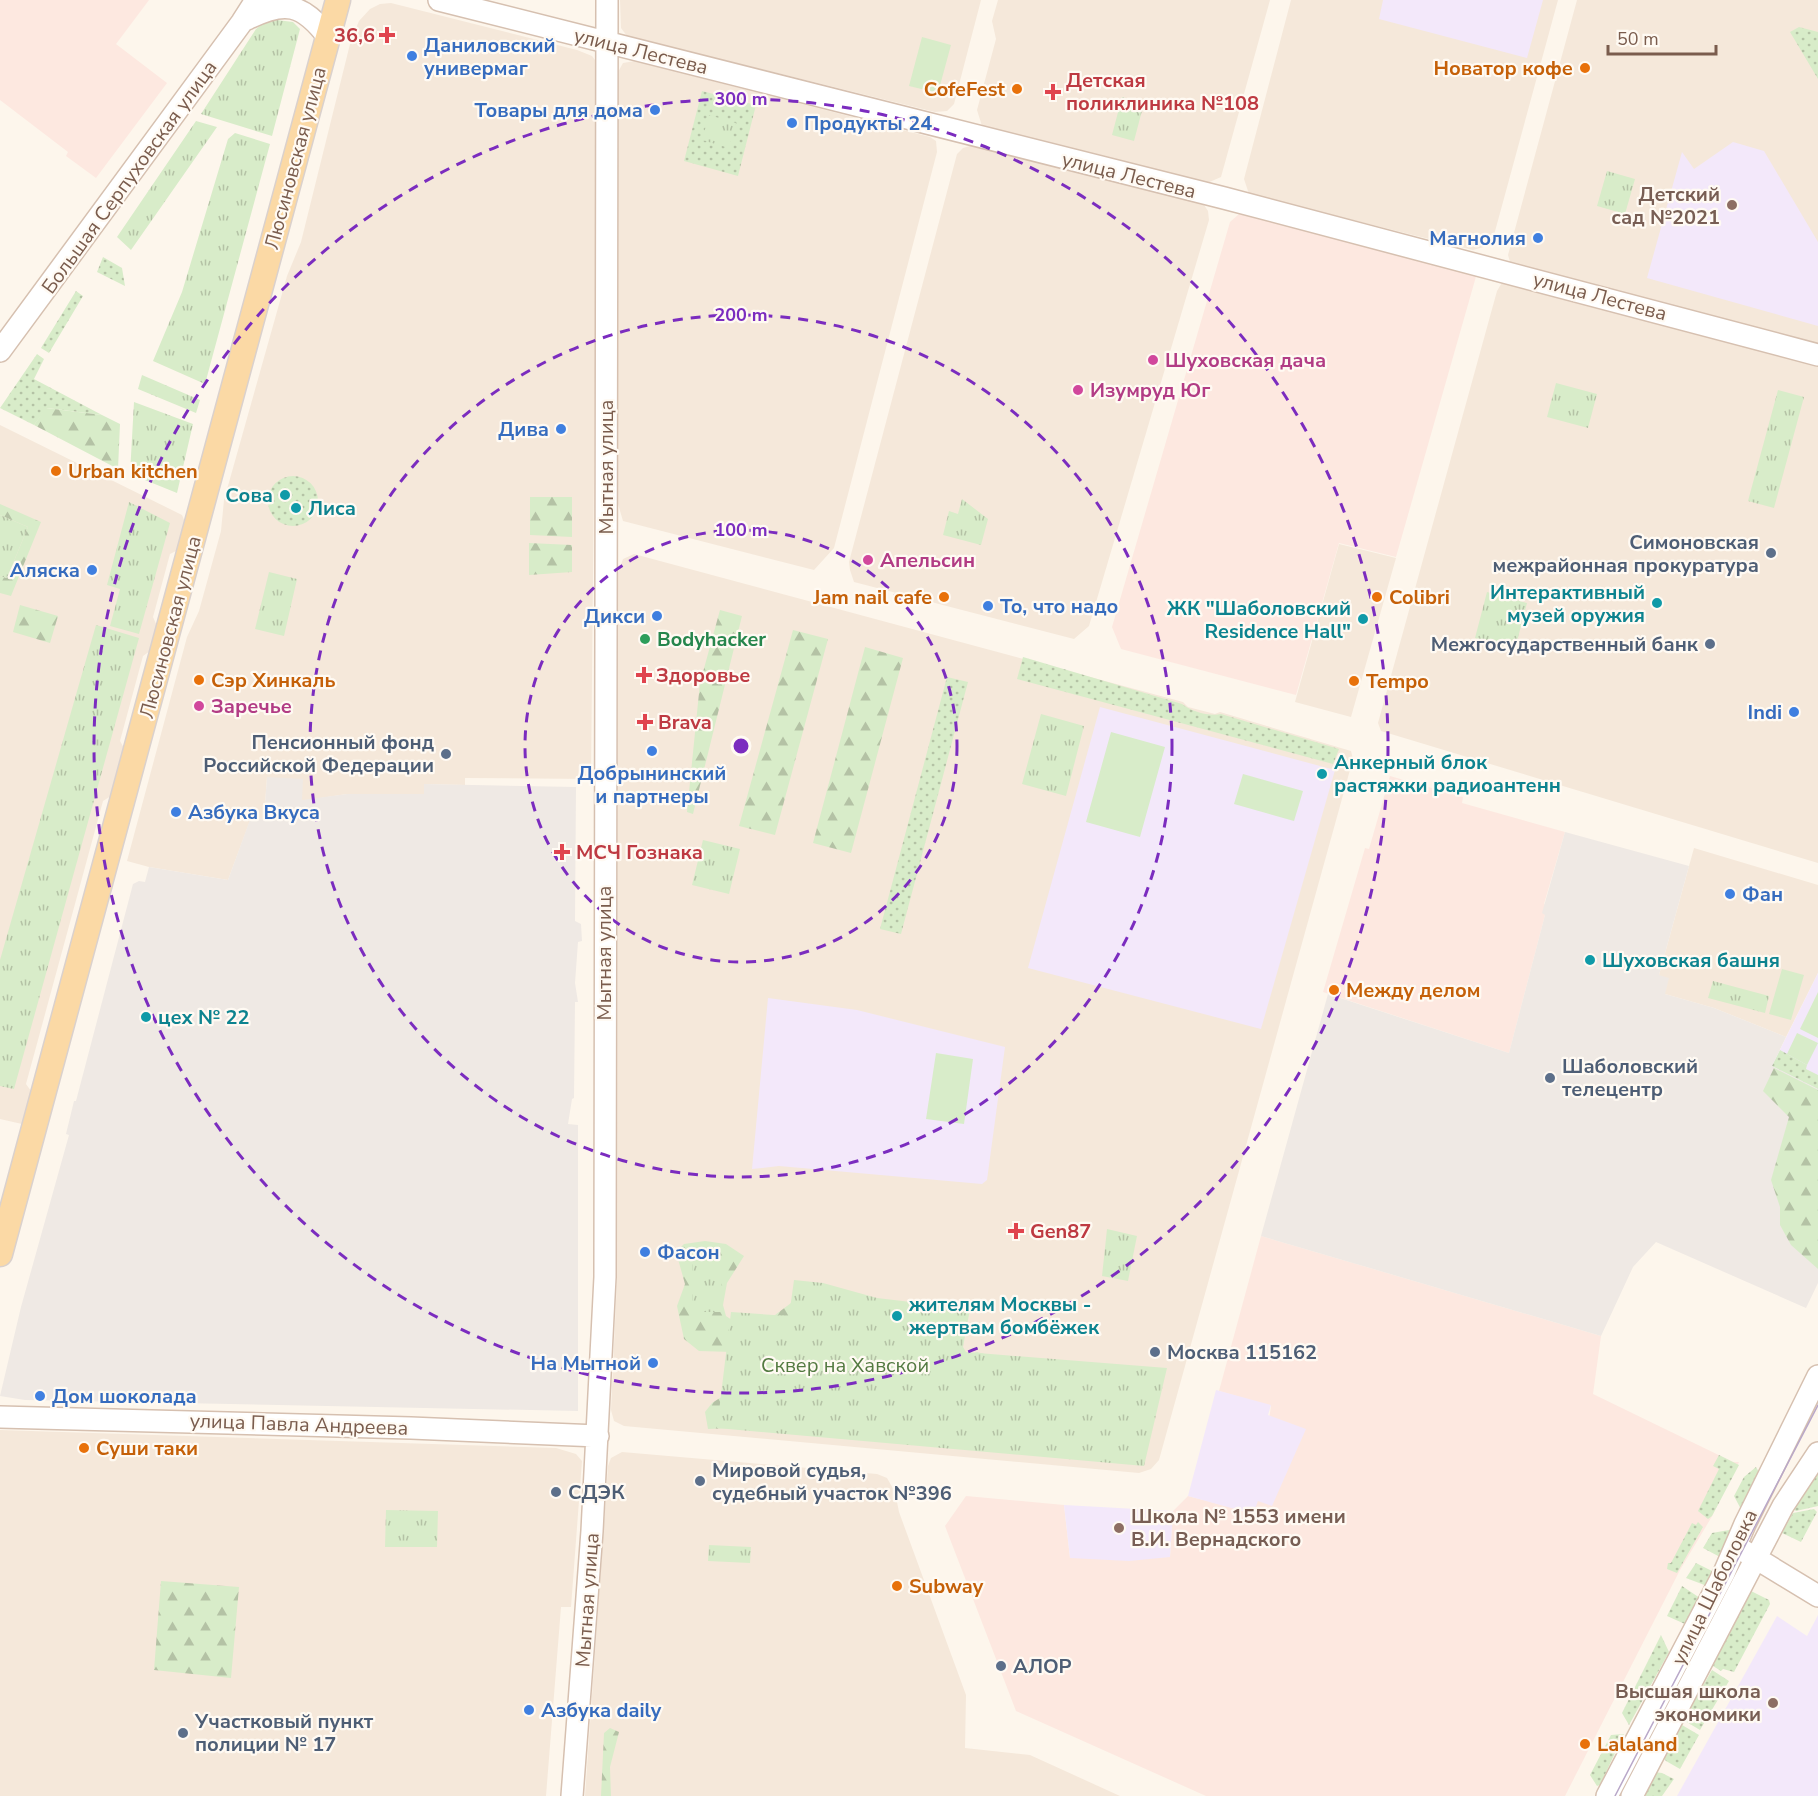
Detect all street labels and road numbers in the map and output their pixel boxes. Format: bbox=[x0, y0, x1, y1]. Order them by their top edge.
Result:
street label: улица Лестева bbox=[571, 22, 711, 81]
street label: Большая Серпуховская улица bbox=[35, 55, 223, 299]
street label: Люсиновская улица bbox=[258, 64, 333, 252]
street label: улица Лестева bbox=[1059, 146, 1199, 205]
street label: улица Лестева bbox=[1530, 266, 1670, 327]
street label: Мытная улица bbox=[593, 400, 620, 534]
street label: Люсиновская улица bbox=[133, 533, 208, 721]
street label: Мытная улица bbox=[591, 886, 618, 1020]
street label: улица Павла Андреева bbox=[189, 1407, 409, 1442]
street label: улица Шаболовка bbox=[1665, 1505, 1764, 1670]
street label: Мытная улица bbox=[569, 1532, 606, 1668]

